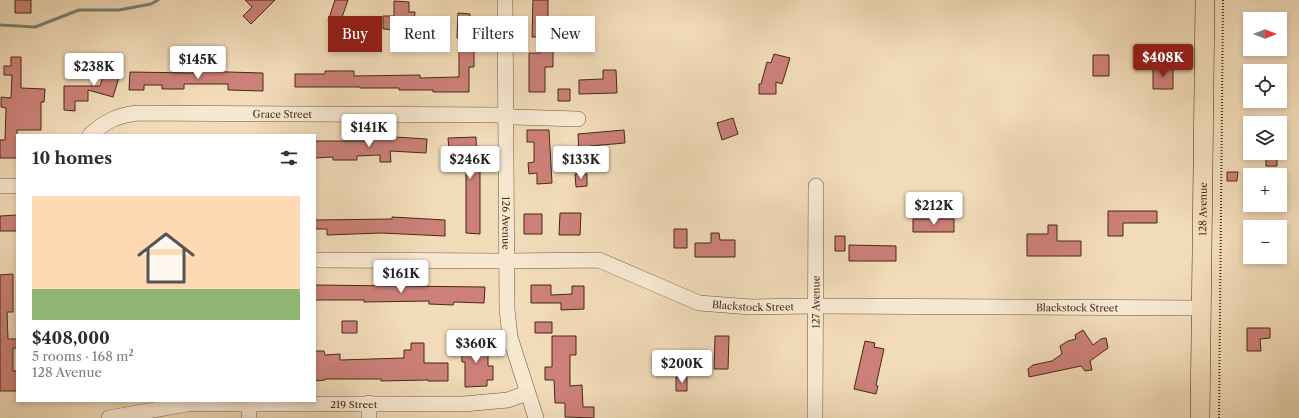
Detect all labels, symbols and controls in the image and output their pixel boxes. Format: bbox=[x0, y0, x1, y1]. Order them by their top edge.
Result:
north arrow bbox=[1243, 12, 1287, 56]
map controls bbox=[1243, 12, 1287, 264]
chip: Buy bbox=[328, 16, 382, 52]
chip: Rent bbox=[390, 16, 450, 52]
chip: Filters bbox=[458, 16, 528, 52]
chip: New bbox=[536, 16, 595, 52]
pin: $408K bbox=[1135, 44, 1191, 78]
pin: $145K bbox=[170, 46, 226, 80]
text: $408K bbox=[1142, 49, 1184, 65]
text: $145K bbox=[179, 51, 217, 67]
pin: $238K bbox=[66, 53, 122, 87]
text: $238K bbox=[74, 58, 114, 74]
button: locate bbox=[1243, 64, 1287, 108]
street label: Grace Street bbox=[252, 107, 312, 120]
pin: $141K bbox=[341, 114, 397, 148]
button: layers bbox=[1243, 116, 1287, 160]
text: $141K bbox=[350, 119, 388, 135]
pin: $246K bbox=[442, 146, 498, 180]
pin: $133K bbox=[553, 146, 609, 180]
icon: filters bbox=[278, 147, 300, 169]
text: 10 homes bbox=[32, 148, 112, 168]
text: $246K bbox=[450, 151, 490, 167]
text: $133K bbox=[562, 151, 600, 167]
button: + bbox=[1243, 168, 1287, 212]
street label: 128 Avenue bbox=[1196, 182, 1209, 236]
pin: $212K bbox=[906, 192, 962, 226]
street label: 126 Avenue bbox=[500, 196, 513, 250]
text: $212K bbox=[915, 197, 953, 213]
button: − bbox=[1243, 220, 1287, 264]
icon: home bbox=[130, 222, 202, 294]
pin: $161K bbox=[373, 260, 429, 294]
text: $161K bbox=[382, 265, 420, 281]
street label: 127 Avenue bbox=[809, 275, 822, 328]
street label: Blackstock Street bbox=[712, 298, 795, 314]
street label: Blackstock Street bbox=[1036, 301, 1119, 314]
text: $408,000 bbox=[32, 328, 110, 348]
pin: $360K bbox=[448, 330, 504, 364]
text: $360K bbox=[455, 335, 497, 351]
text: 5 rooms · 168 m² bbox=[32, 348, 134, 364]
pin: $200K bbox=[654, 350, 710, 384]
text: $200K bbox=[661, 355, 703, 371]
text: 128 Avenue bbox=[32, 364, 102, 380]
street label: 219 Street bbox=[330, 398, 378, 411]

